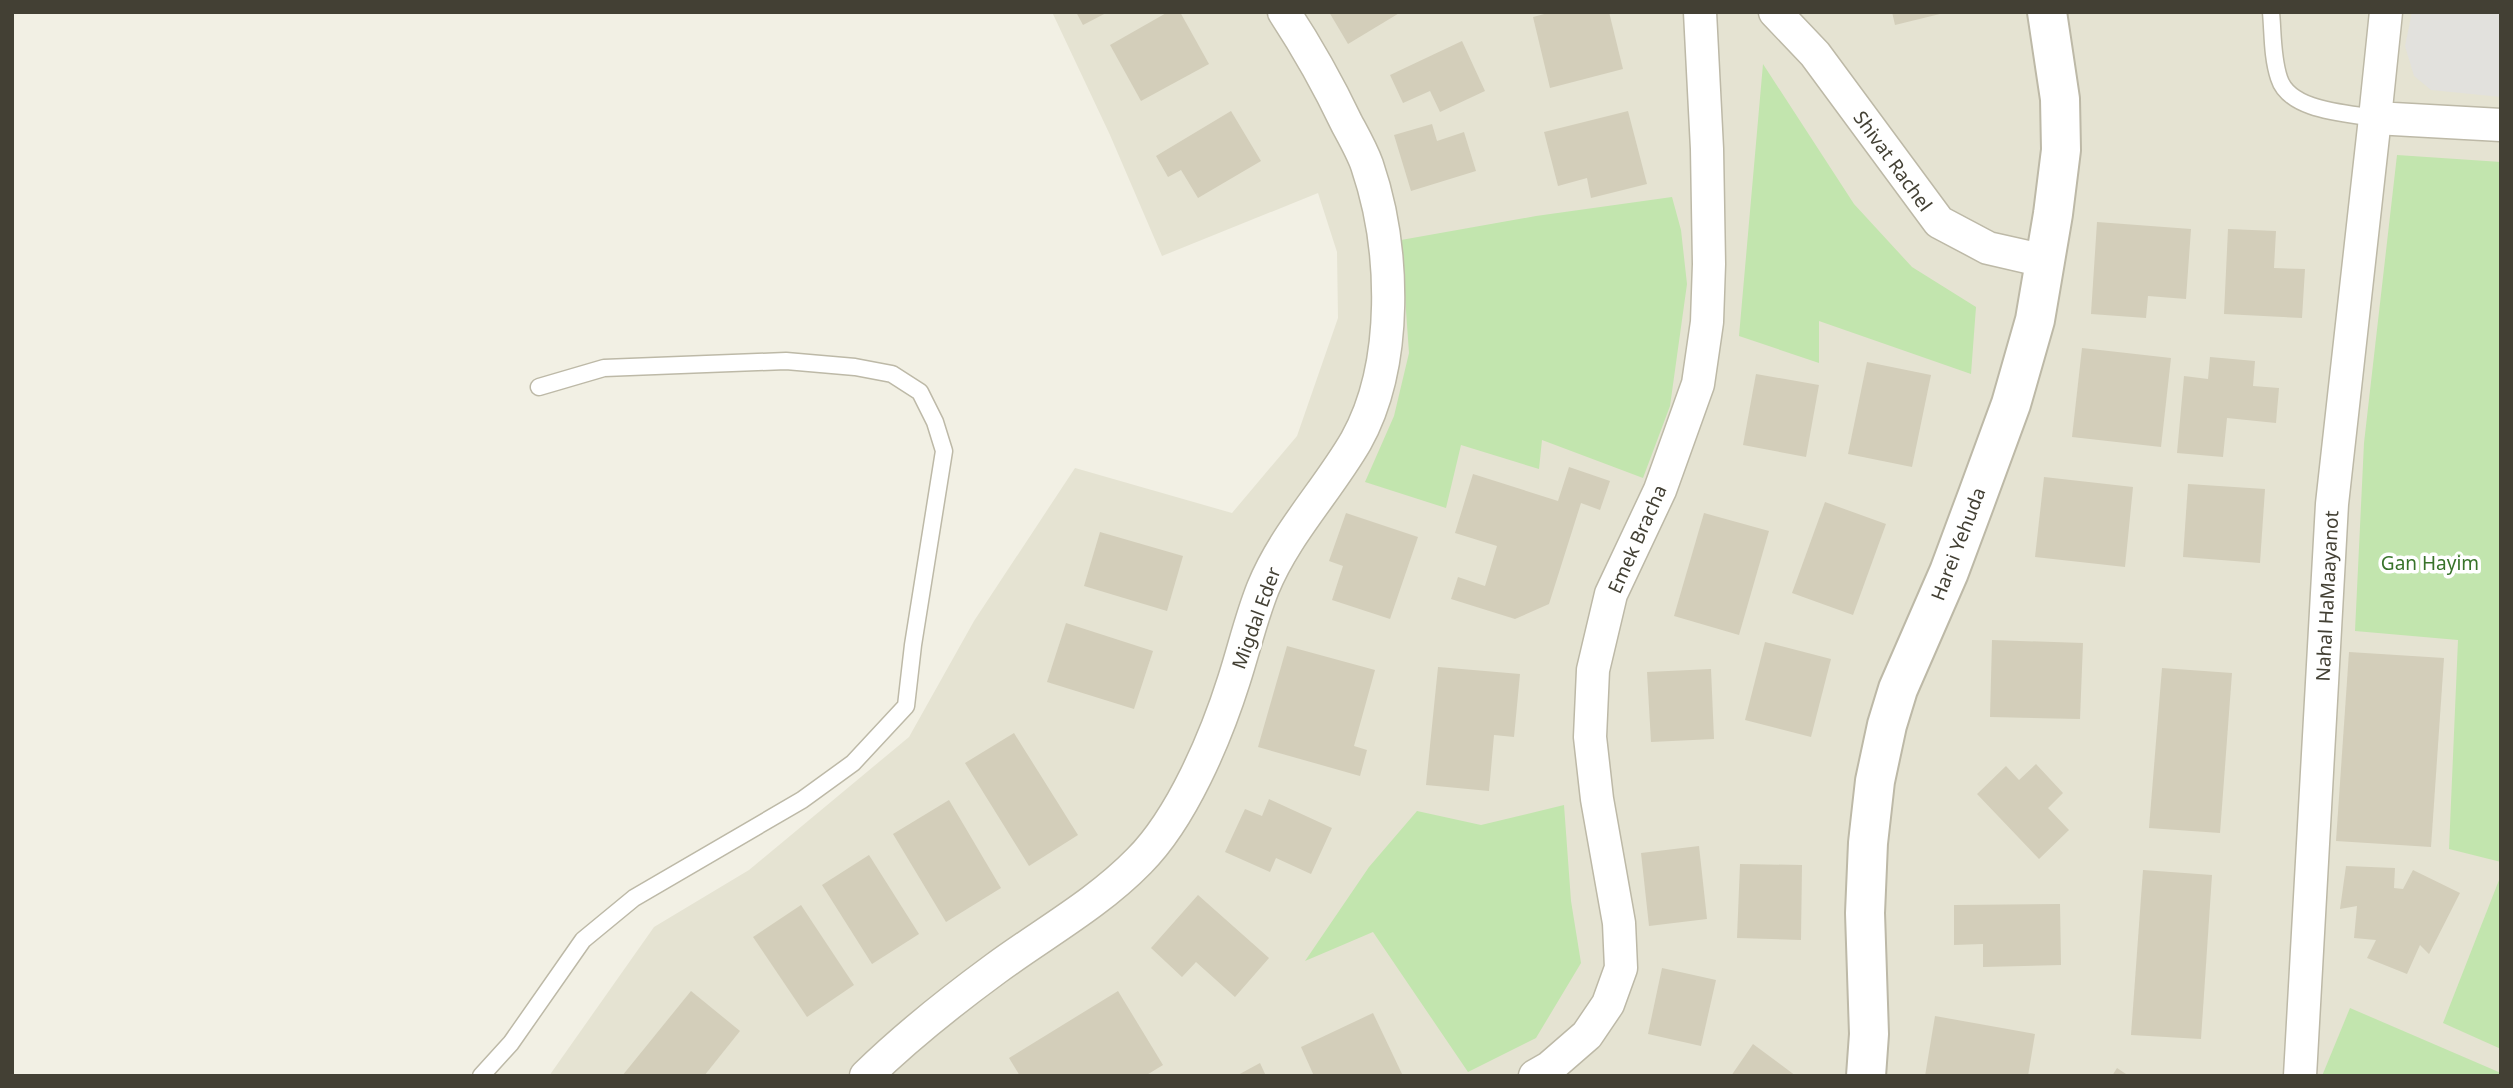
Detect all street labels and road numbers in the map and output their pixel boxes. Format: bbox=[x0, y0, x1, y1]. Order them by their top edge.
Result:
street label: Shivat Rachel bbox=[1848, 106, 1938, 216]
street label: Emek Bracha bbox=[1602, 481, 1672, 597]
street label: Harei Yehuda bbox=[1925, 484, 1991, 604]
street label: Nahal HaMaayanot bbox=[2310, 510, 2344, 682]
street label: Migdal Eder bbox=[1226, 563, 1287, 673]

